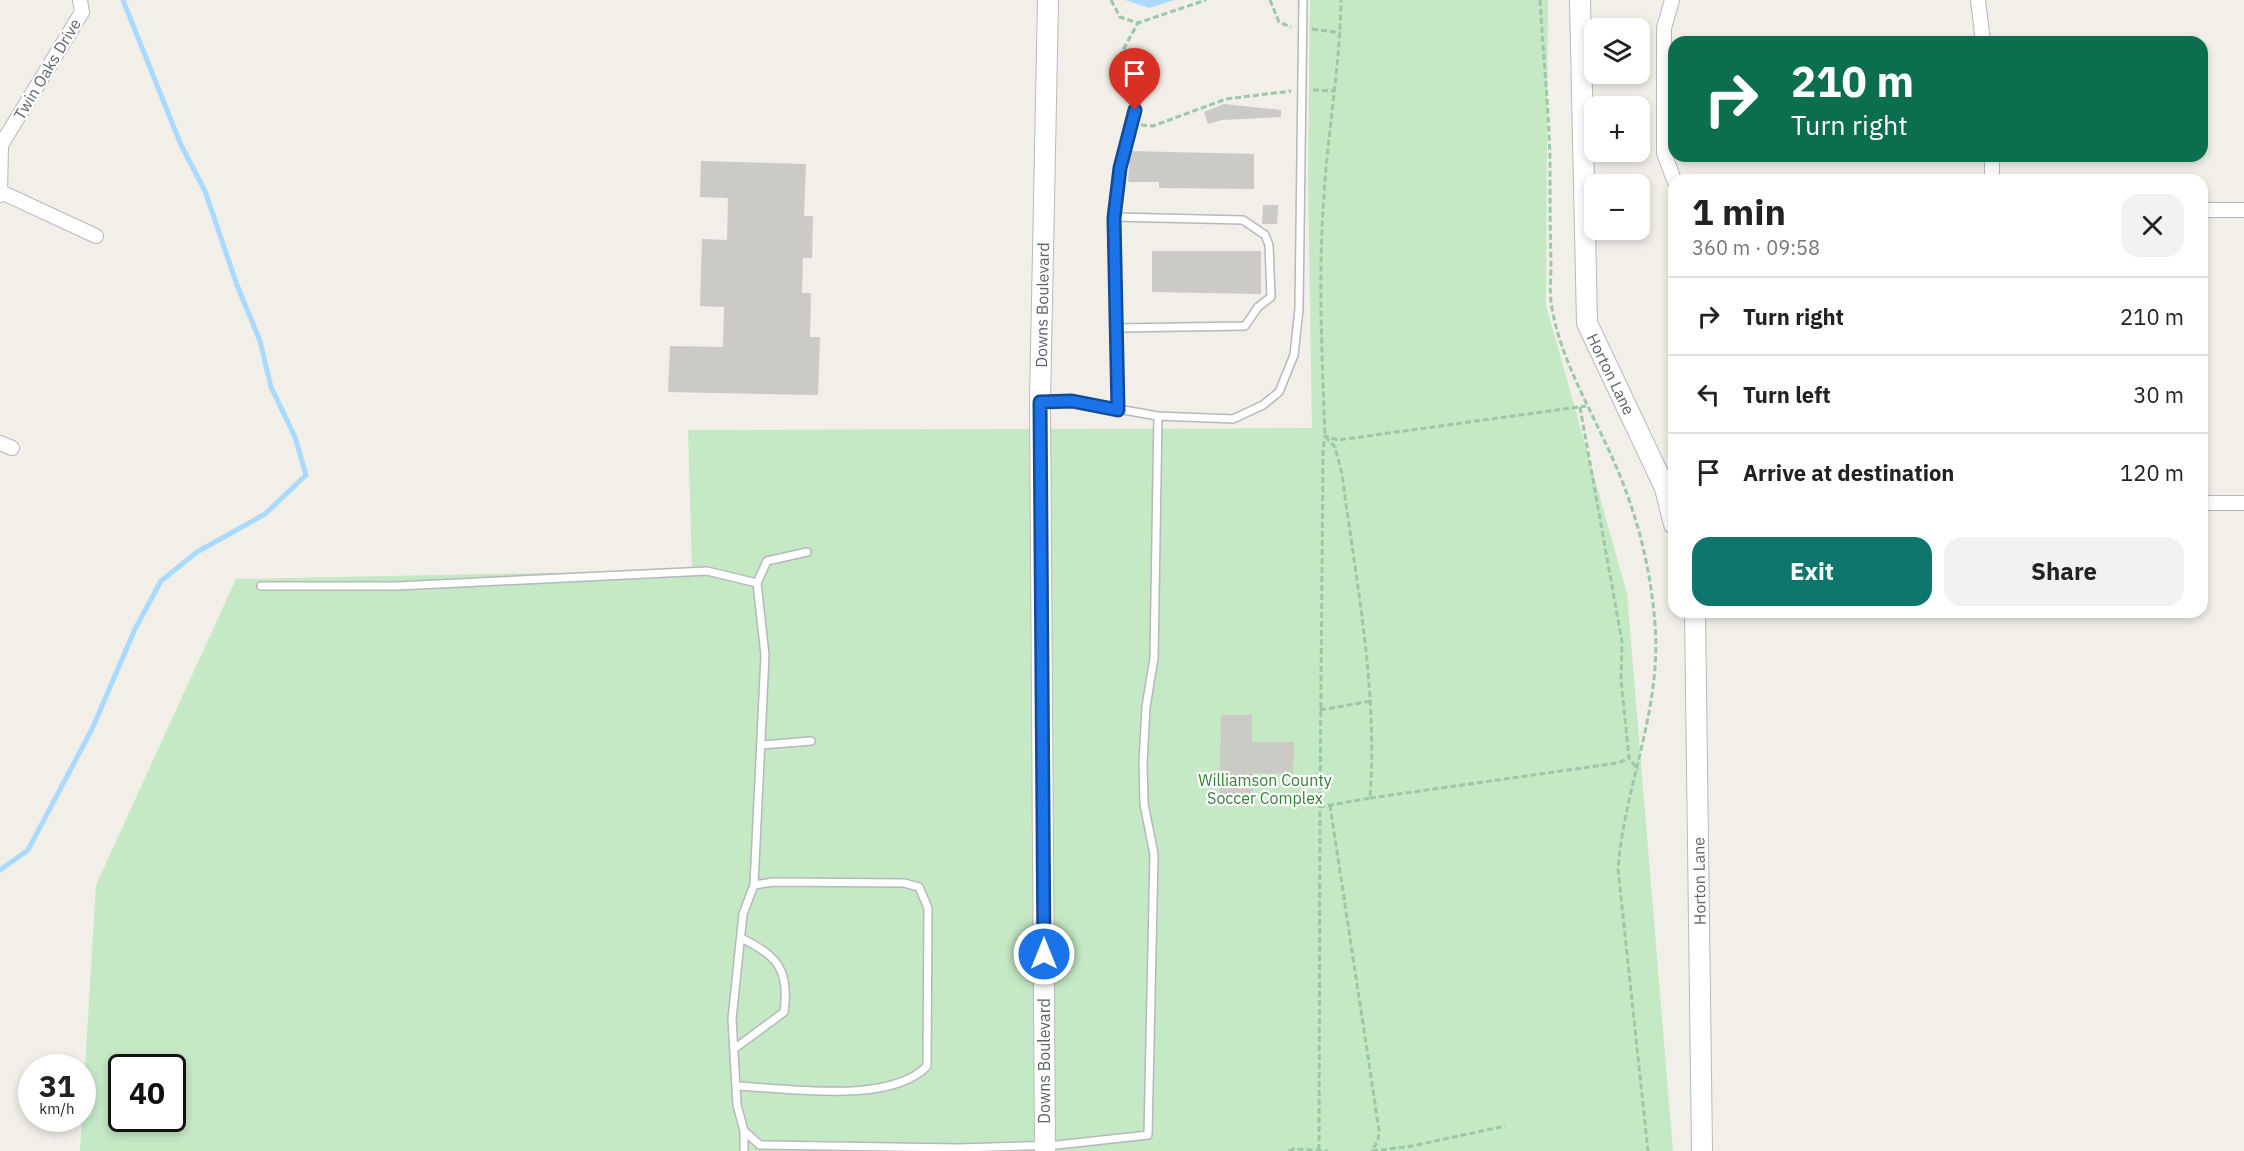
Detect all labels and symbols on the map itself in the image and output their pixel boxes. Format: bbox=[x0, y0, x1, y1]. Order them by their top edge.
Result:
street label: Twin Oaks Drive bbox=[9, 15, 85, 123]
pin bbox=[1109, 48, 1160, 110]
street label: Downs Boulevard bbox=[1031, 242, 1053, 368]
street label: Horton Lane bbox=[1583, 330, 1639, 418]
park label: Williamson County Soccer Complex bbox=[1198, 770, 1332, 808]
street label: Horton Lane bbox=[1688, 837, 1710, 925]
position arrow bbox=[1012, 922, 1076, 986]
street label: Downs Boulevard bbox=[1034, 998, 1054, 1124]
speed limit sign: 40 bbox=[108, 1054, 186, 1132]

